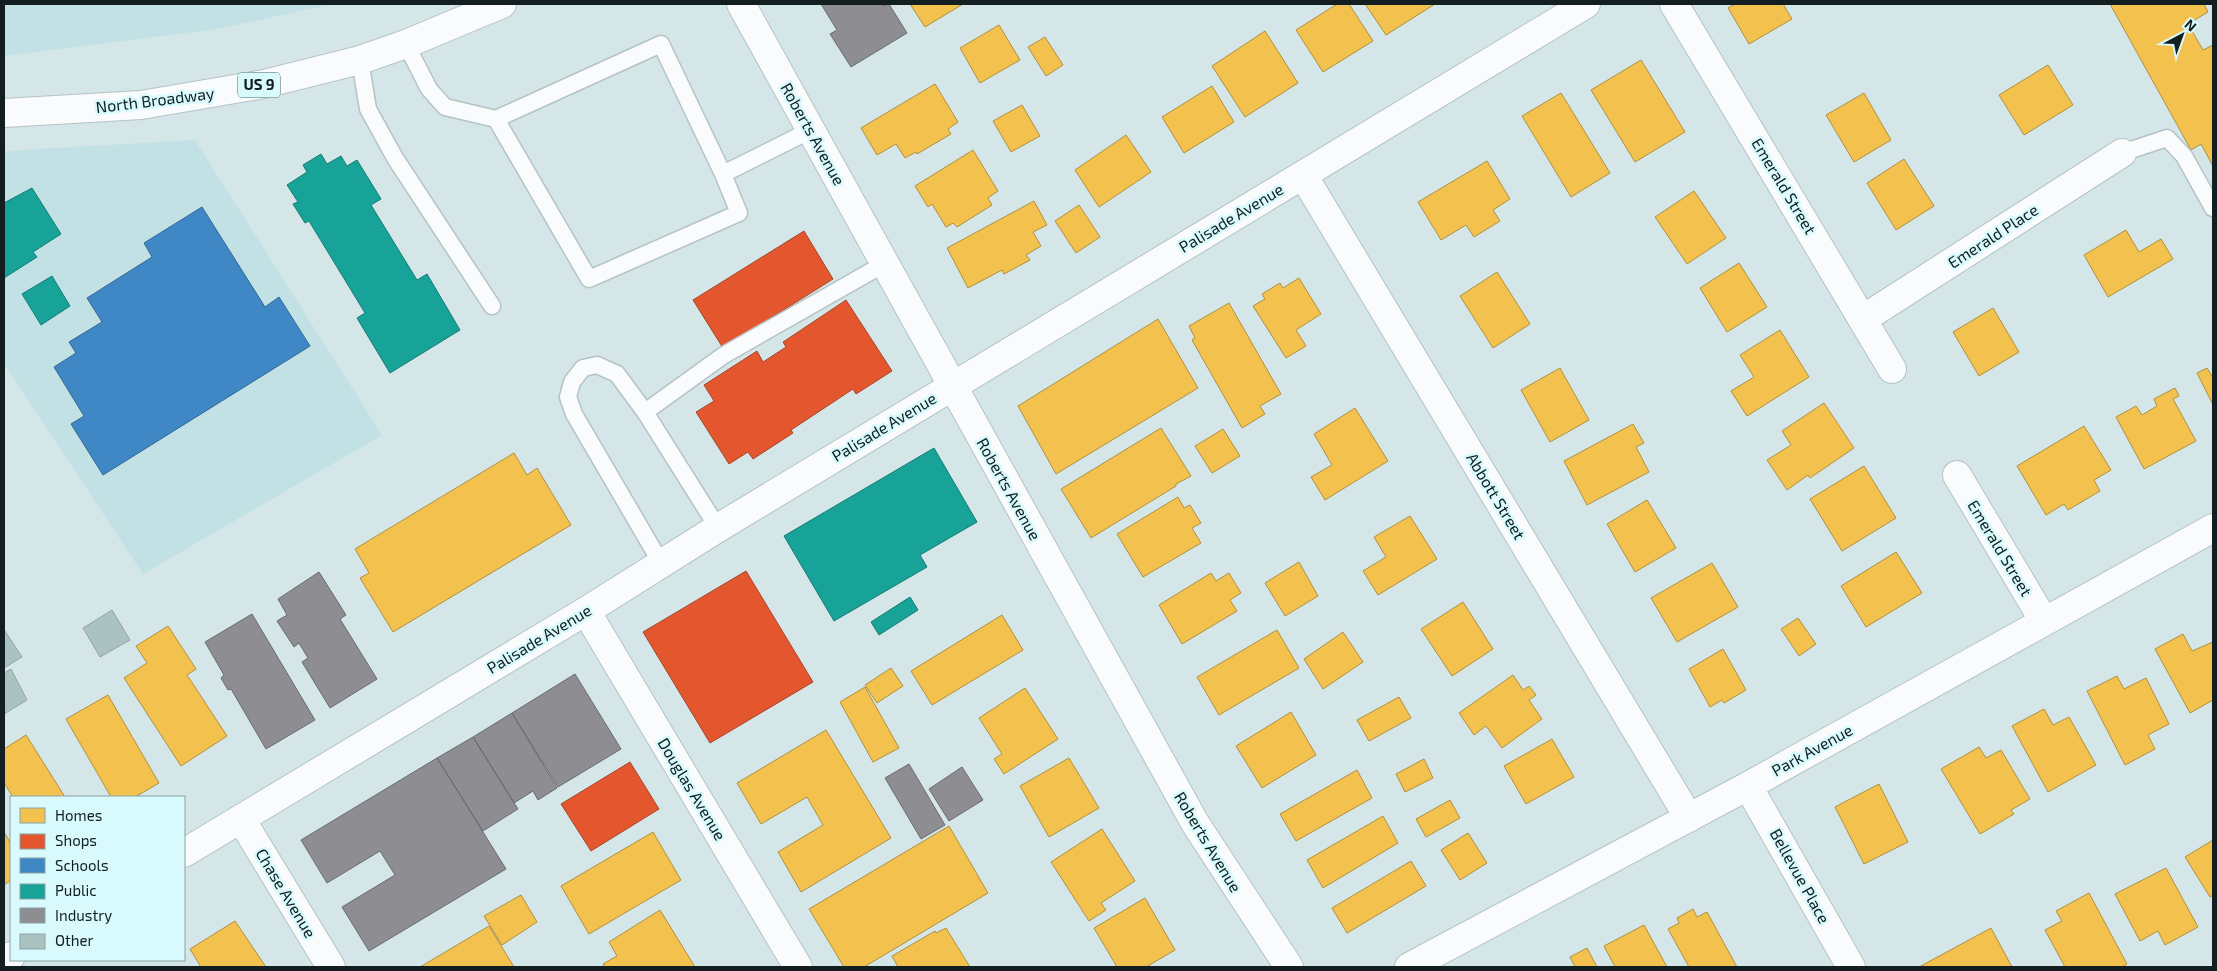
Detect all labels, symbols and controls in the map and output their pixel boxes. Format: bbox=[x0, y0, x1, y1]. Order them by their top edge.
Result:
north arrow bbox=[2157, 10, 2207, 60]
text: N bbox=[2181, 15, 2200, 35]
road number: US 9 bbox=[238, 72, 280, 98]
street label: Roberts Avenue bbox=[777, 79, 849, 188]
street label: North Broadway bbox=[95, 83, 216, 116]
street label: Emerald Street bbox=[1748, 134, 1821, 237]
street label: Palisade Avenue bbox=[1175, 179, 1286, 256]
street label: Emerald Place bbox=[1944, 199, 2041, 272]
street label: Palisade Avenue bbox=[828, 388, 939, 465]
street label: Roberts Avenue bbox=[973, 434, 1045, 543]
street label: Abbott Street bbox=[1463, 449, 1530, 542]
street label: Emerald Street bbox=[1964, 496, 2037, 599]
street label: Palisade Avenue bbox=[483, 600, 594, 677]
street label: Park Avenue bbox=[1768, 720, 1855, 780]
street label: Douglas Avenue bbox=[654, 734, 731, 843]
street label: Roberts Avenue bbox=[1171, 788, 1246, 896]
legend bbox=[10, 796, 185, 961]
text: Homes bbox=[55, 806, 102, 824]
street label: Bellevue Place bbox=[1767, 825, 1834, 927]
text: Shops bbox=[55, 831, 97, 849]
street label: Chase Avenue bbox=[252, 845, 321, 941]
text: Schools bbox=[55, 856, 109, 874]
text: Public bbox=[55, 881, 96, 899]
text: Industry bbox=[55, 906, 112, 924]
text: Other bbox=[55, 931, 94, 949]

